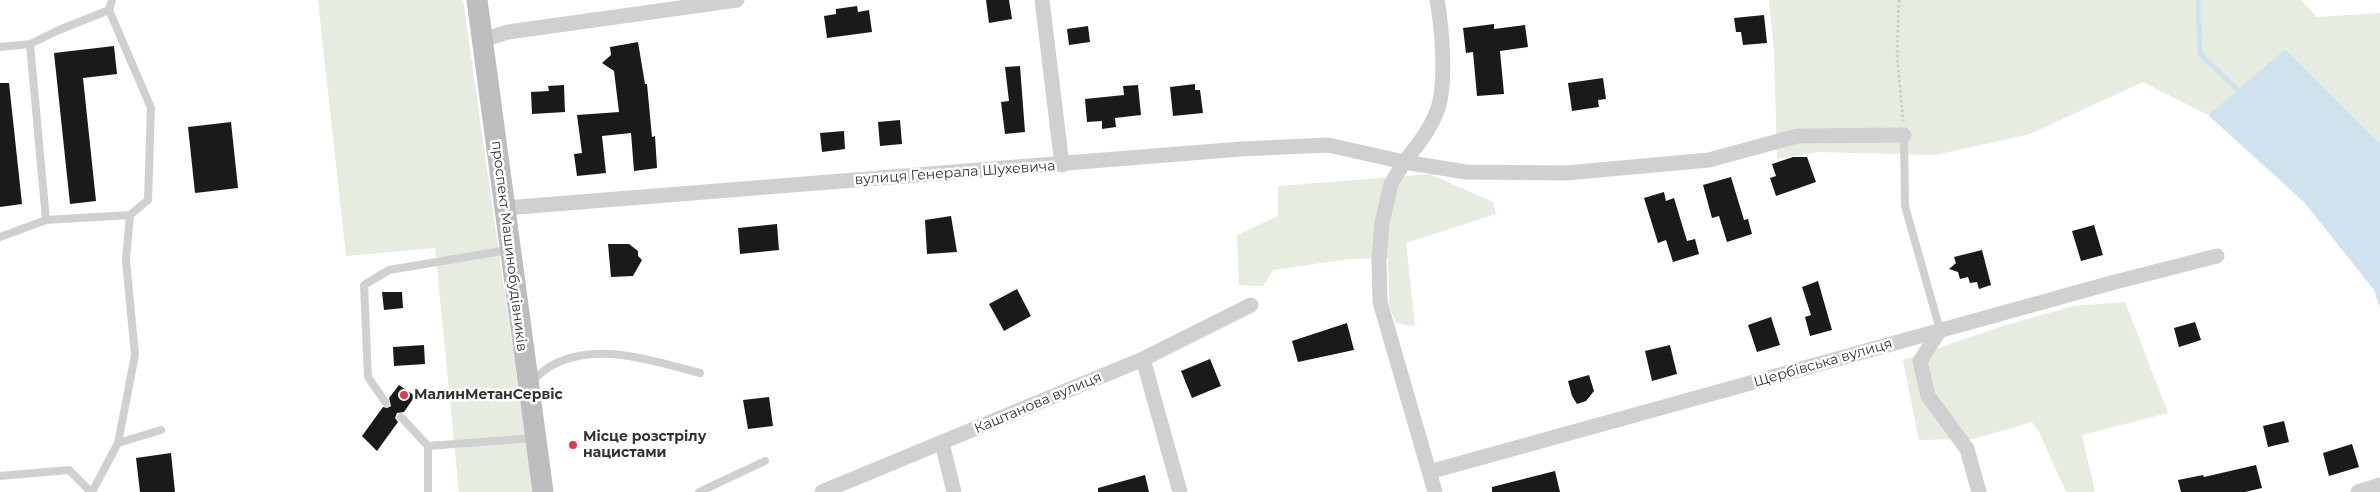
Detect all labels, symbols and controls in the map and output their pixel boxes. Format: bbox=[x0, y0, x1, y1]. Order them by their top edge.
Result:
street label: проспект Машинобудівників bbox=[488, 140, 530, 352]
street label: вулиця Генерала Шухевича bbox=[854, 158, 1056, 188]
street label: Щербівська вулиця bbox=[1752, 335, 1894, 391]
street label: Каштанова вулиця bbox=[972, 369, 1104, 437]
place label: МалинМетанСервіс bbox=[414, 387, 563, 403]
marker: МалинМетанСервіс bbox=[398, 389, 410, 401]
place label: Місце розстрілу нацистами bbox=[583, 429, 706, 462]
marker: Місце розстрілу нацистами bbox=[567, 439, 579, 451]

